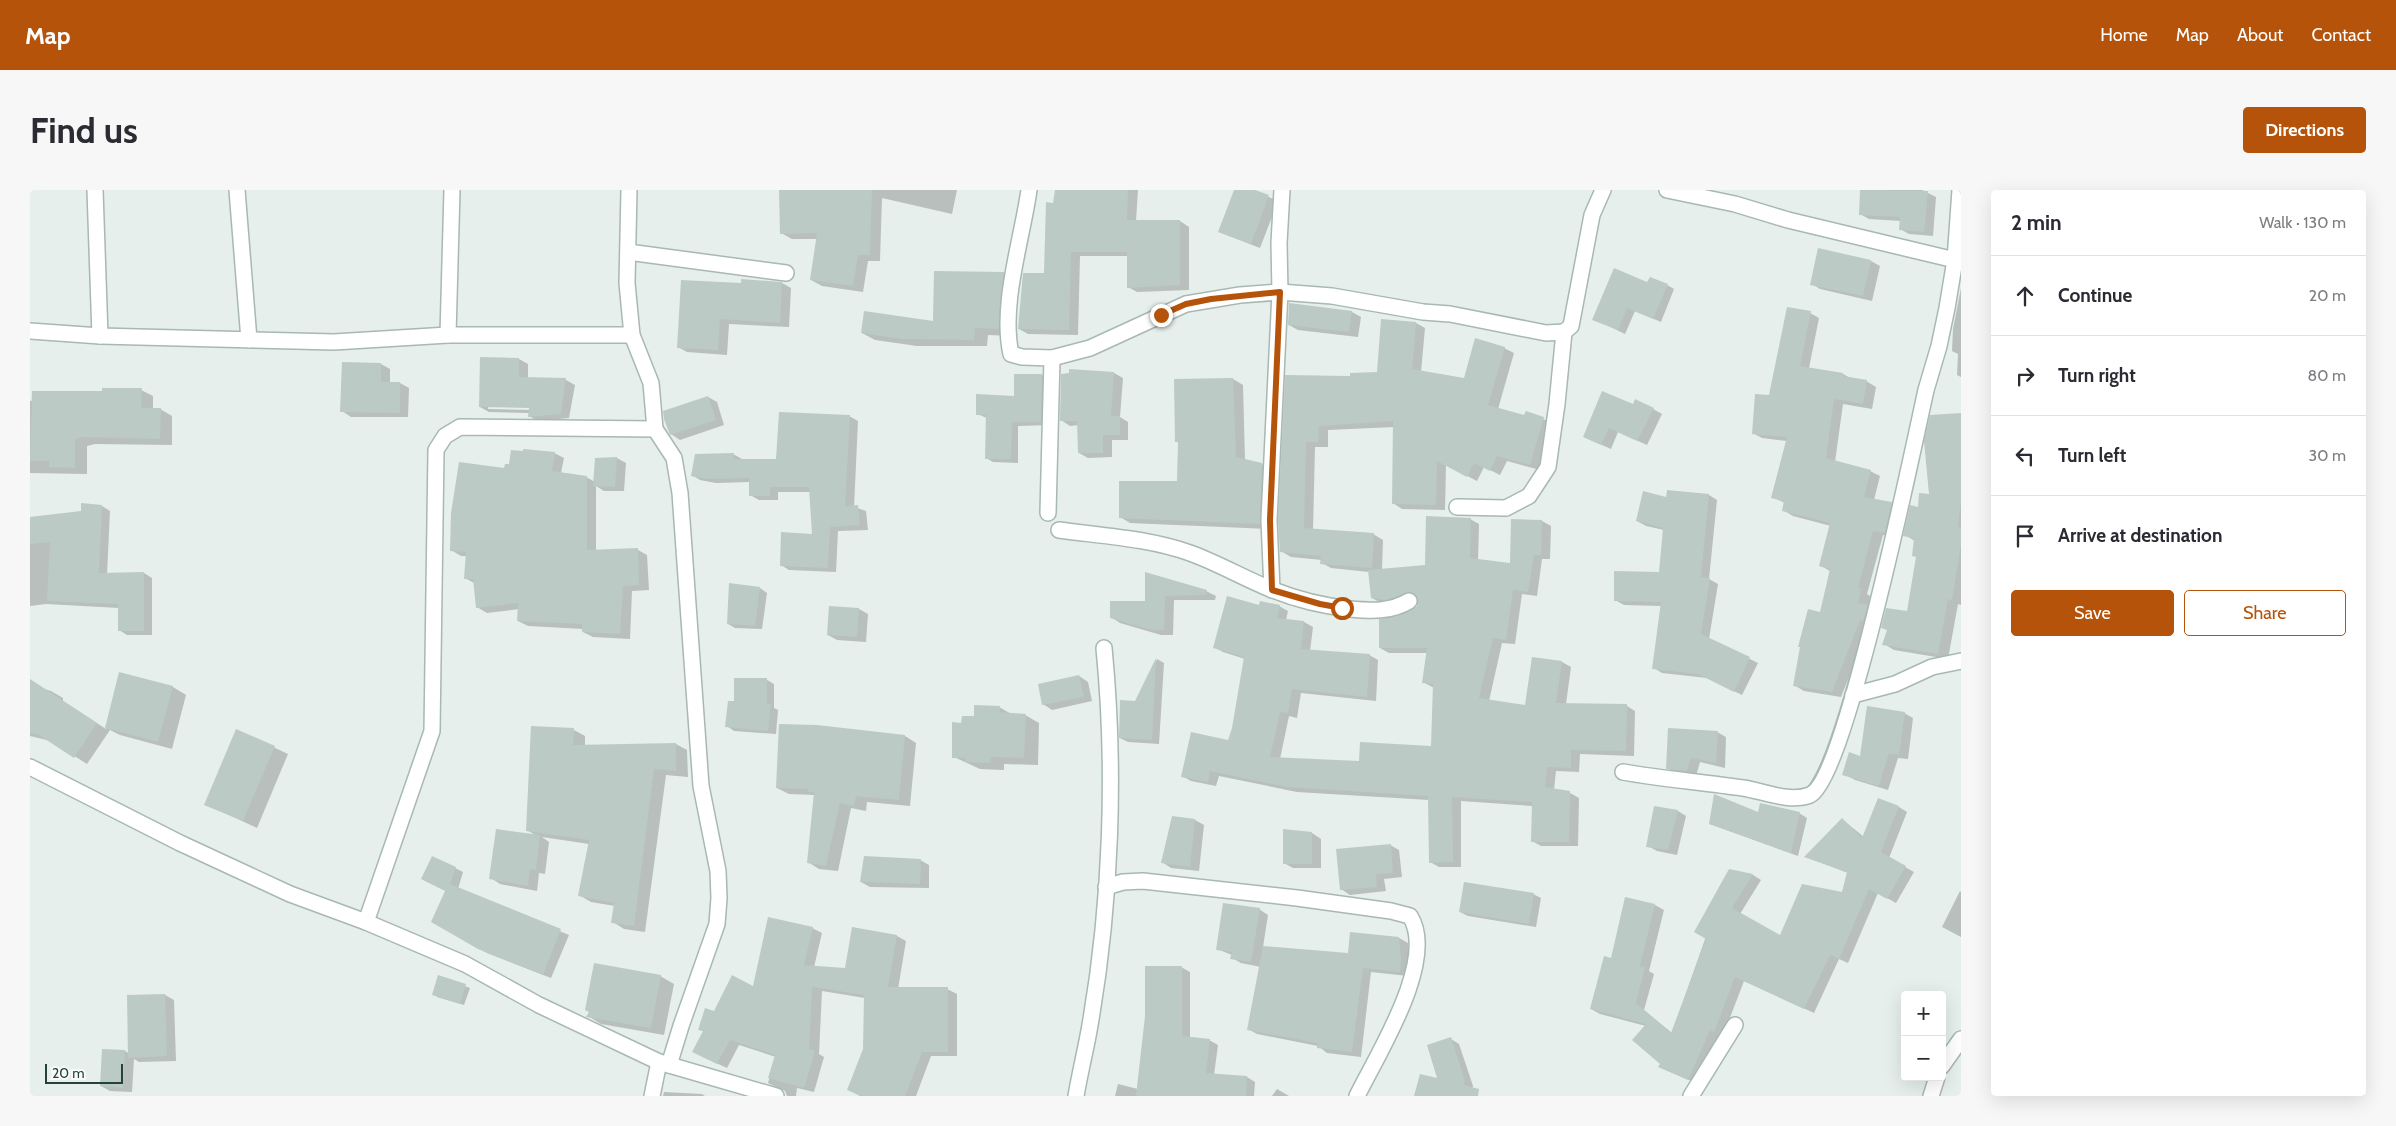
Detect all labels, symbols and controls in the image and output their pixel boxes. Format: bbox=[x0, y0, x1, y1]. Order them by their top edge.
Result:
text: Map bbox=[25, 21, 71, 50]
text: Home bbox=[2100, 24, 2148, 46]
text: Map bbox=[2176, 24, 2209, 46]
text: About bbox=[2237, 24, 2283, 46]
text: Contact bbox=[2311, 24, 2371, 46]
button: Directions bbox=[2243, 107, 2366, 153]
text: Find us bbox=[30, 109, 138, 152]
text: 2 min bbox=[2011, 210, 2062, 235]
text: Walk · 130 m bbox=[2259, 213, 2346, 232]
icon: ahead bbox=[2011, 282, 2039, 310]
text: Continue bbox=[2058, 284, 2132, 307]
text: 20 m bbox=[2309, 286, 2346, 305]
route end bbox=[1150, 304, 1173, 327]
icon: right bbox=[2011, 362, 2039, 390]
text: Turn right bbox=[2058, 364, 2136, 387]
text: 80 m bbox=[2308, 366, 2346, 385]
icon: left bbox=[2011, 442, 2039, 470]
text: Turn left bbox=[2058, 444, 2126, 467]
text: 30 m bbox=[2309, 446, 2346, 465]
icon: arrive bbox=[2011, 522, 2039, 550]
text: Arrive at destination bbox=[2058, 524, 2222, 547]
button: Save bbox=[2011, 590, 2174, 636]
button: Share bbox=[2184, 590, 2346, 636]
route start bbox=[1331, 597, 1354, 620]
map controls bbox=[1901, 991, 1946, 1081]
button: + bbox=[1901, 991, 1946, 1036]
button: − bbox=[1901, 1036, 1946, 1081]
scale bar bbox=[45, 1061, 122, 1084]
text: 20 m bbox=[52, 1064, 85, 1082]

